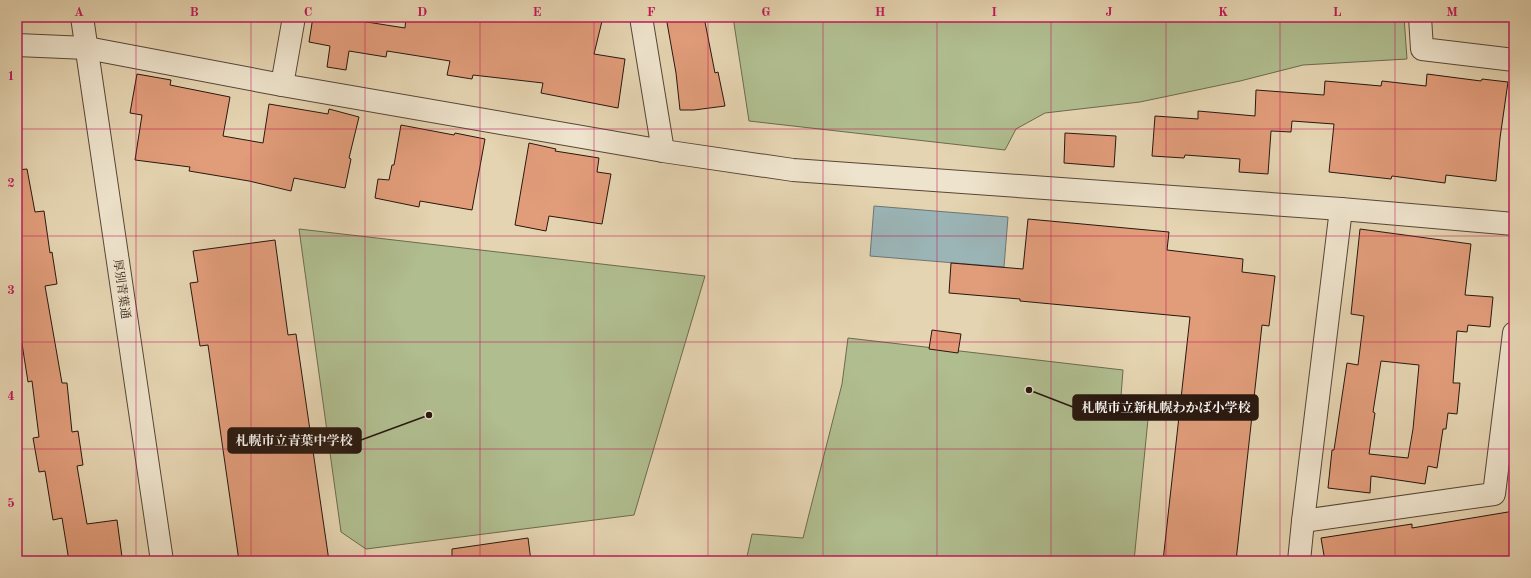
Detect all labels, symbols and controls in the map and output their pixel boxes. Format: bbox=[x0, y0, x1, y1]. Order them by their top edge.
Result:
text: A bbox=[74, 6, 84, 19]
text: B bbox=[189, 6, 199, 19]
text: C bbox=[304, 6, 312, 19]
text: D bbox=[417, 6, 427, 19]
text: E bbox=[533, 6, 542, 19]
text: F bbox=[647, 6, 656, 19]
text: G bbox=[761, 6, 771, 19]
text: H bbox=[875, 6, 886, 19]
text: I bbox=[991, 6, 997, 19]
text: J bbox=[1105, 6, 1113, 19]
text: K bbox=[1218, 6, 1228, 19]
text: L bbox=[1333, 6, 1342, 19]
text: M bbox=[1446, 6, 1458, 19]
text: 1 bbox=[7, 70, 15, 83]
text: 2 bbox=[7, 177, 15, 190]
street label: 厚別青葉通 bbox=[111, 258, 133, 320]
text: 3 bbox=[7, 284, 15, 297]
text: 4 bbox=[7, 390, 15, 403]
callout: 札幌市立新札幌わかば小学校 bbox=[1073, 395, 1258, 420]
text: 札幌市立新札幌わかば小学校 bbox=[1081, 400, 1251, 415]
callout: 札幌市立青葉中学校 bbox=[228, 428, 361, 453]
text: 札幌市立青葉中学校 bbox=[235, 433, 353, 448]
text: 5 bbox=[7, 497, 15, 510]

